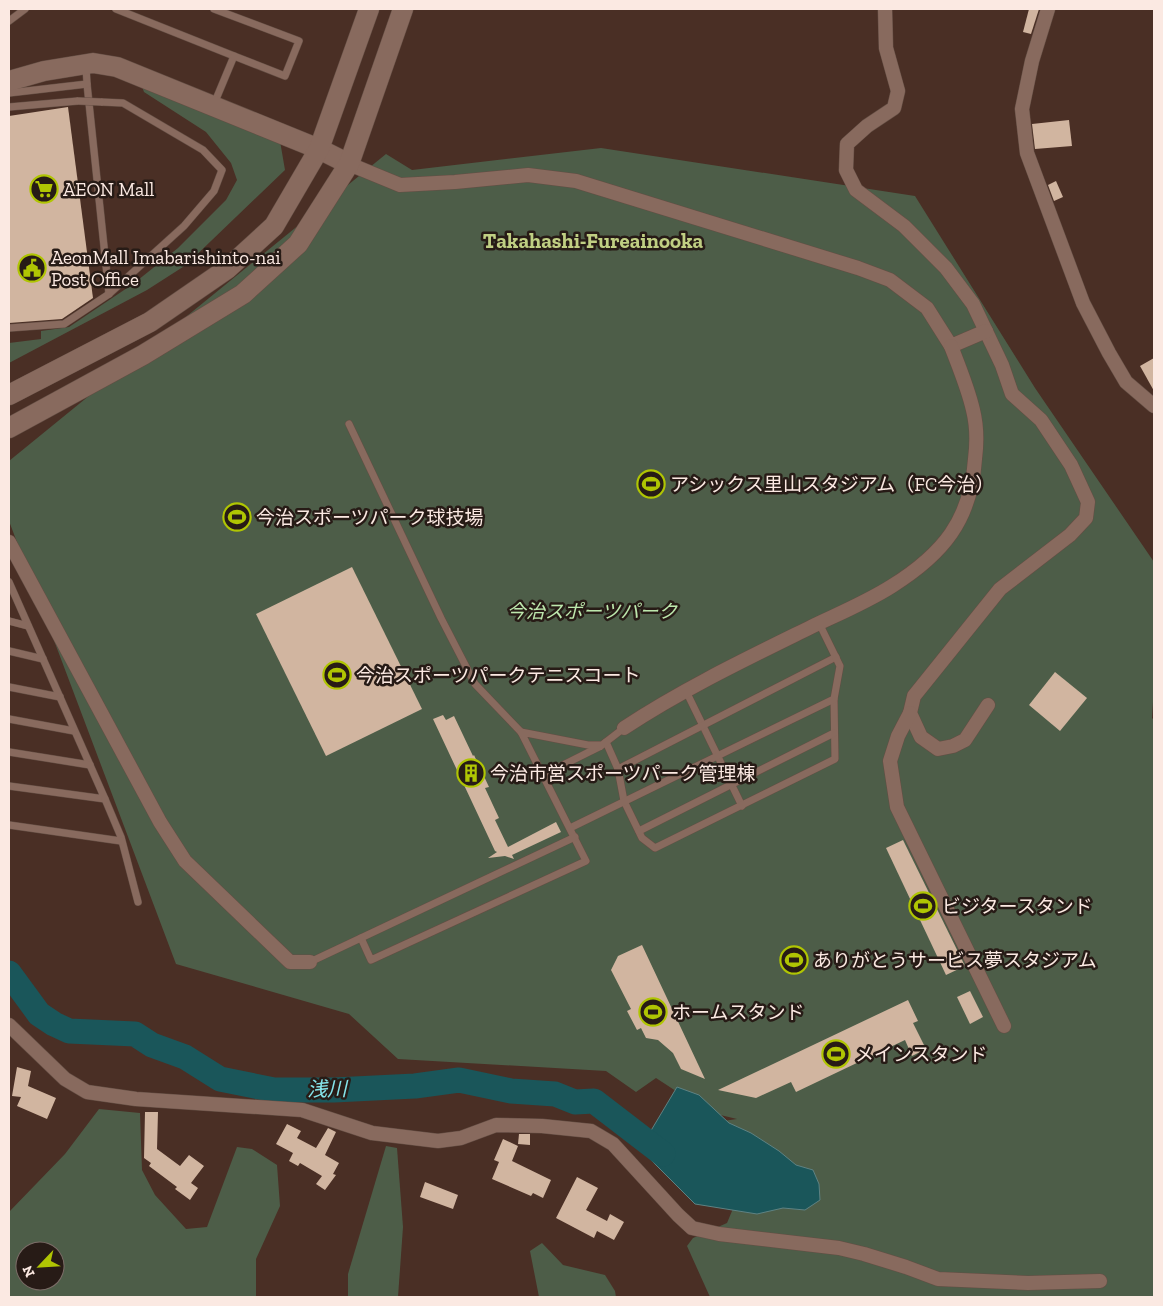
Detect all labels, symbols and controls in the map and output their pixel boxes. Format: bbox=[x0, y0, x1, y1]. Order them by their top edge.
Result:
supermarket icon: AEON Mall bbox=[29, 174, 59, 204]
place label: AEON Mall bbox=[63, 178, 154, 201]
district label: Takahashi-Fureainooka bbox=[483, 228, 704, 253]
place label: AeonMall Imabarishinto-nai Post Office bbox=[51, 246, 281, 291]
public building icon: AeonMall Imabarishinto-nai Post Office bbox=[17, 253, 47, 283]
sports icon: アシックス里山スタジアム（FC今治） bbox=[636, 469, 666, 499]
place label: アシックス里山スタジアム（FC今治） bbox=[670, 473, 994, 496]
sports icon: 今治スポーツパーク球技場 bbox=[222, 502, 252, 532]
place label: 今治スポーツパーク球技場 bbox=[256, 506, 484, 529]
park label: 今治スポーツパーク bbox=[507, 600, 678, 623]
sports icon: 今治スポーツパークテニスコート bbox=[322, 660, 352, 690]
place label: 今治スポーツパークテニスコート bbox=[356, 664, 641, 687]
building icon: 今治市営スポーツパーク管理棟 bbox=[456, 758, 486, 788]
place label: 今治市営スポーツパーク管理棟 bbox=[490, 762, 756, 785]
sports icon: ビジタースタンド bbox=[908, 891, 938, 921]
place label: ビジタースタンド bbox=[942, 895, 1093, 918]
sports icon: ありがとうサービス夢スタジアム bbox=[779, 945, 809, 975]
place label: ありがとうサービス夢スタジアム bbox=[813, 949, 1097, 972]
sports icon: ホームスタンド bbox=[638, 997, 668, 1027]
place label: ホームスタンド bbox=[672, 1001, 804, 1024]
sports icon: メインスタンド bbox=[821, 1039, 851, 1069]
place label: メインスタンド bbox=[855, 1043, 988, 1066]
water label: 浅川 bbox=[307, 1077, 349, 1101]
north arrow bbox=[15, 1241, 65, 1291]
text: N bbox=[19, 1263, 39, 1280]

